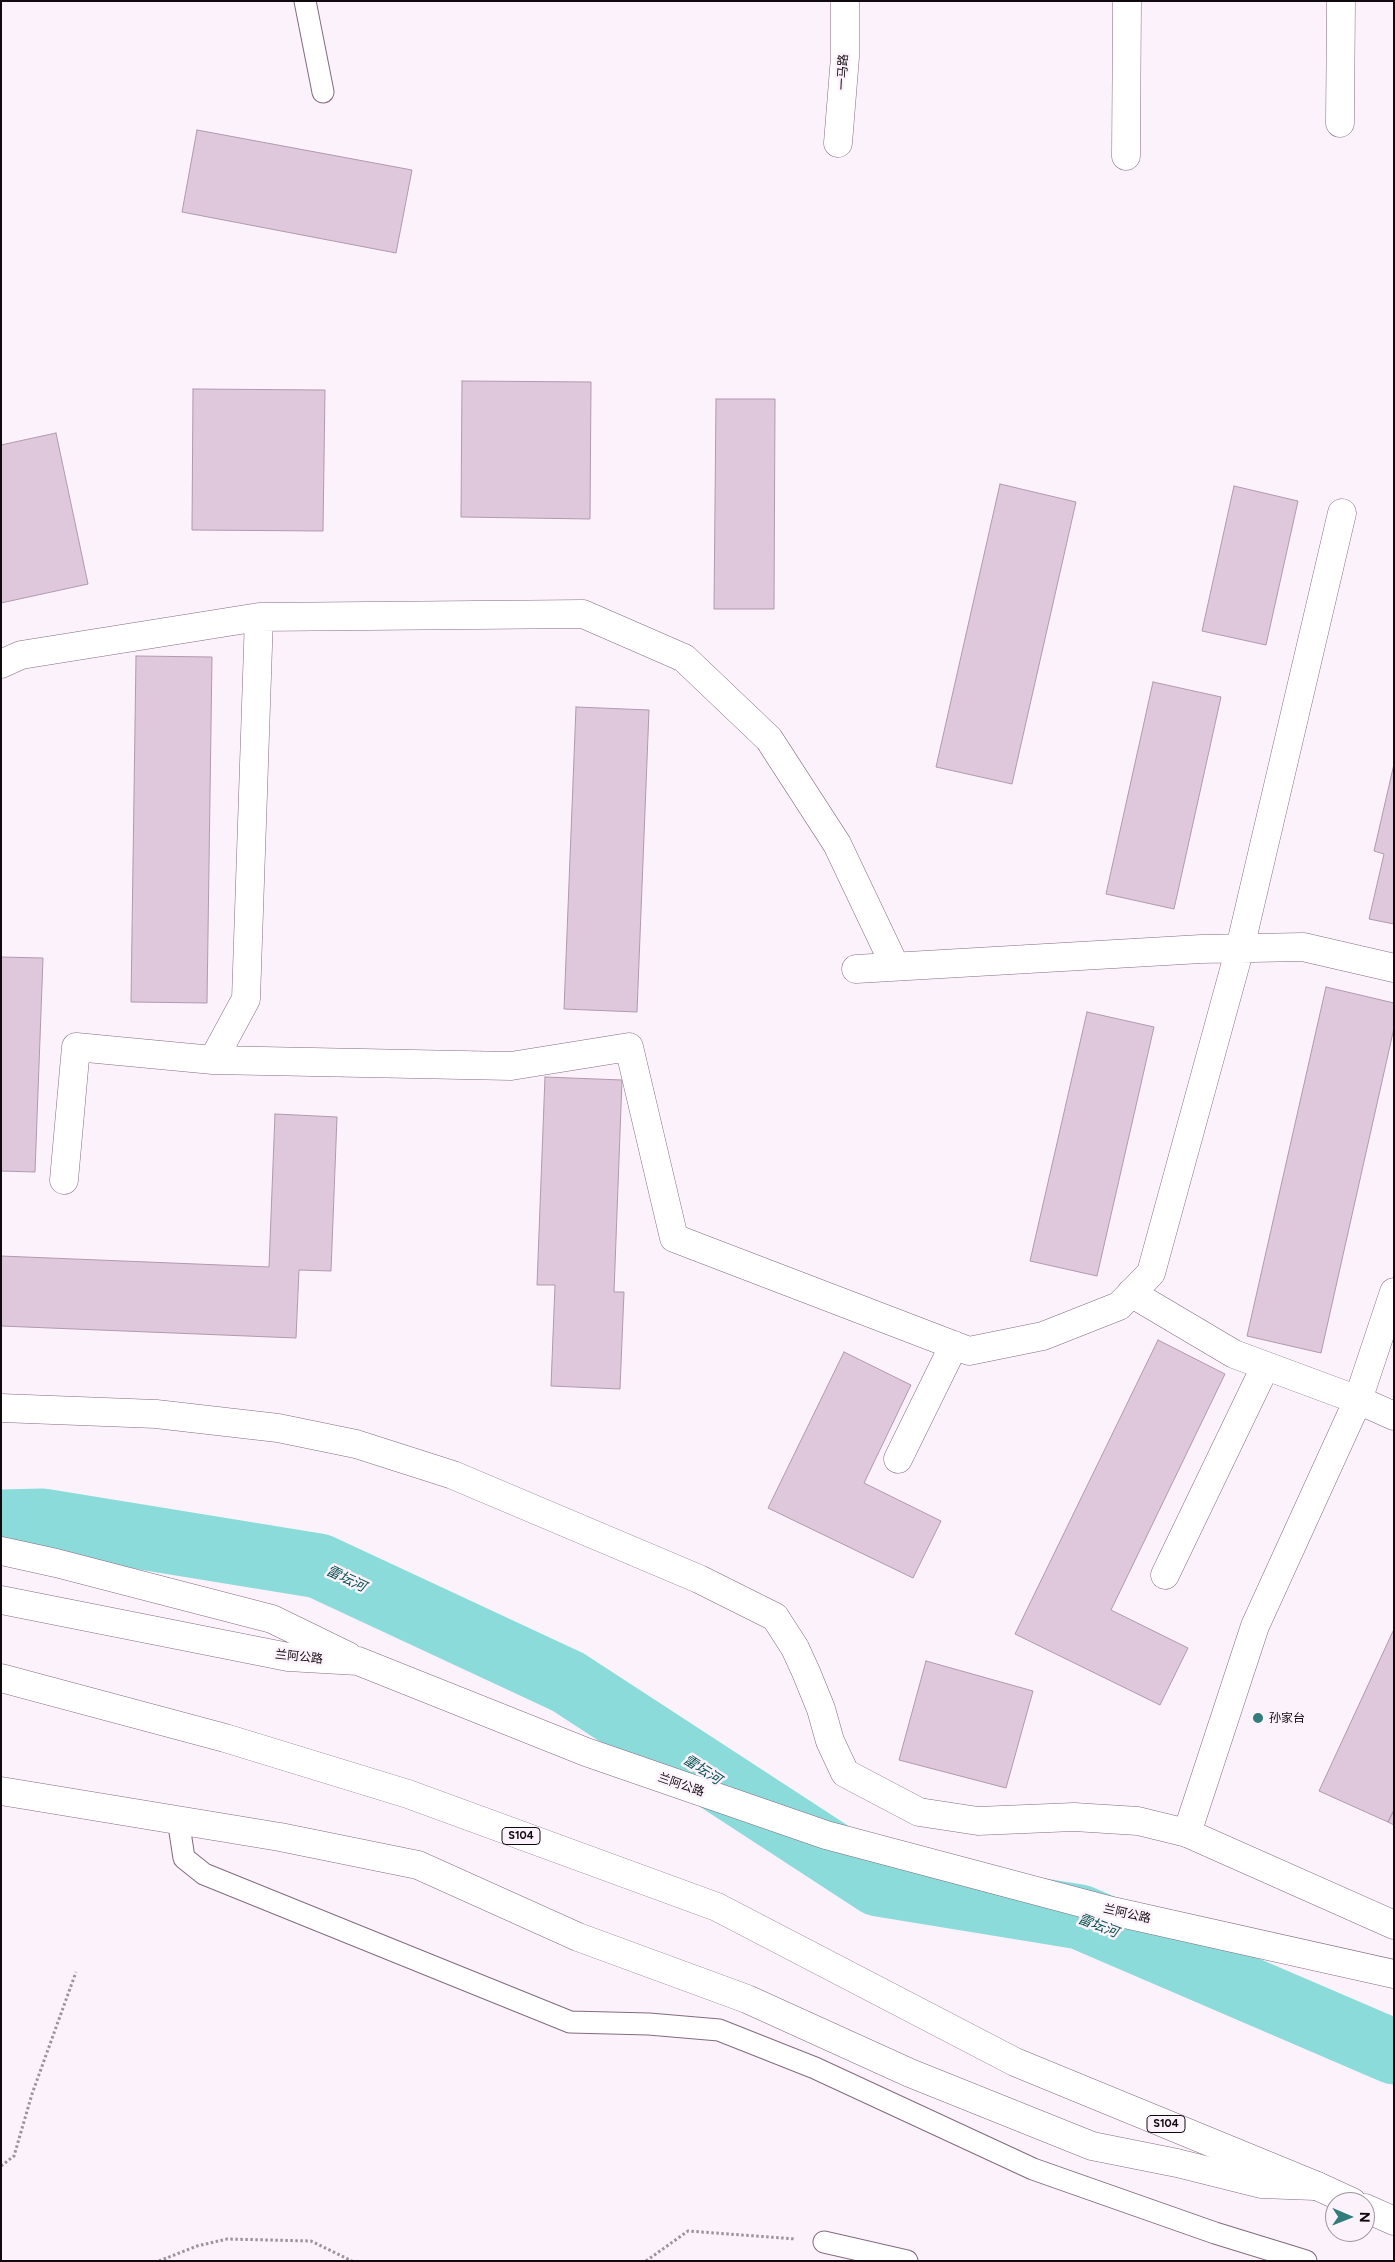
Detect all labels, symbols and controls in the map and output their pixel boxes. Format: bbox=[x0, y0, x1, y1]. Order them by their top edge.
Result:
street label: 一马路 bbox=[835, 54, 851, 90]
water label: 雷坛河 bbox=[323, 1563, 369, 1595]
street label: 兰阿公路 bbox=[274, 1647, 324, 1667]
marker: 孙家台 bbox=[1251, 1711, 1265, 1725]
place label: 孙家台 bbox=[1269, 1711, 1305, 1725]
water label: 雷坛河 bbox=[680, 1752, 724, 1788]
street label: 兰阿公路 bbox=[656, 1770, 706, 1800]
road number: S104 bbox=[502, 1828, 540, 1844]
street label: 兰阿公路 bbox=[1102, 1902, 1152, 1926]
water label: 雷坛河 bbox=[1075, 1911, 1121, 1941]
road number: S104 bbox=[1147, 2116, 1185, 2132]
north arrow bbox=[1325, 2192, 1375, 2242]
text: N bbox=[1356, 2212, 1373, 2223]

